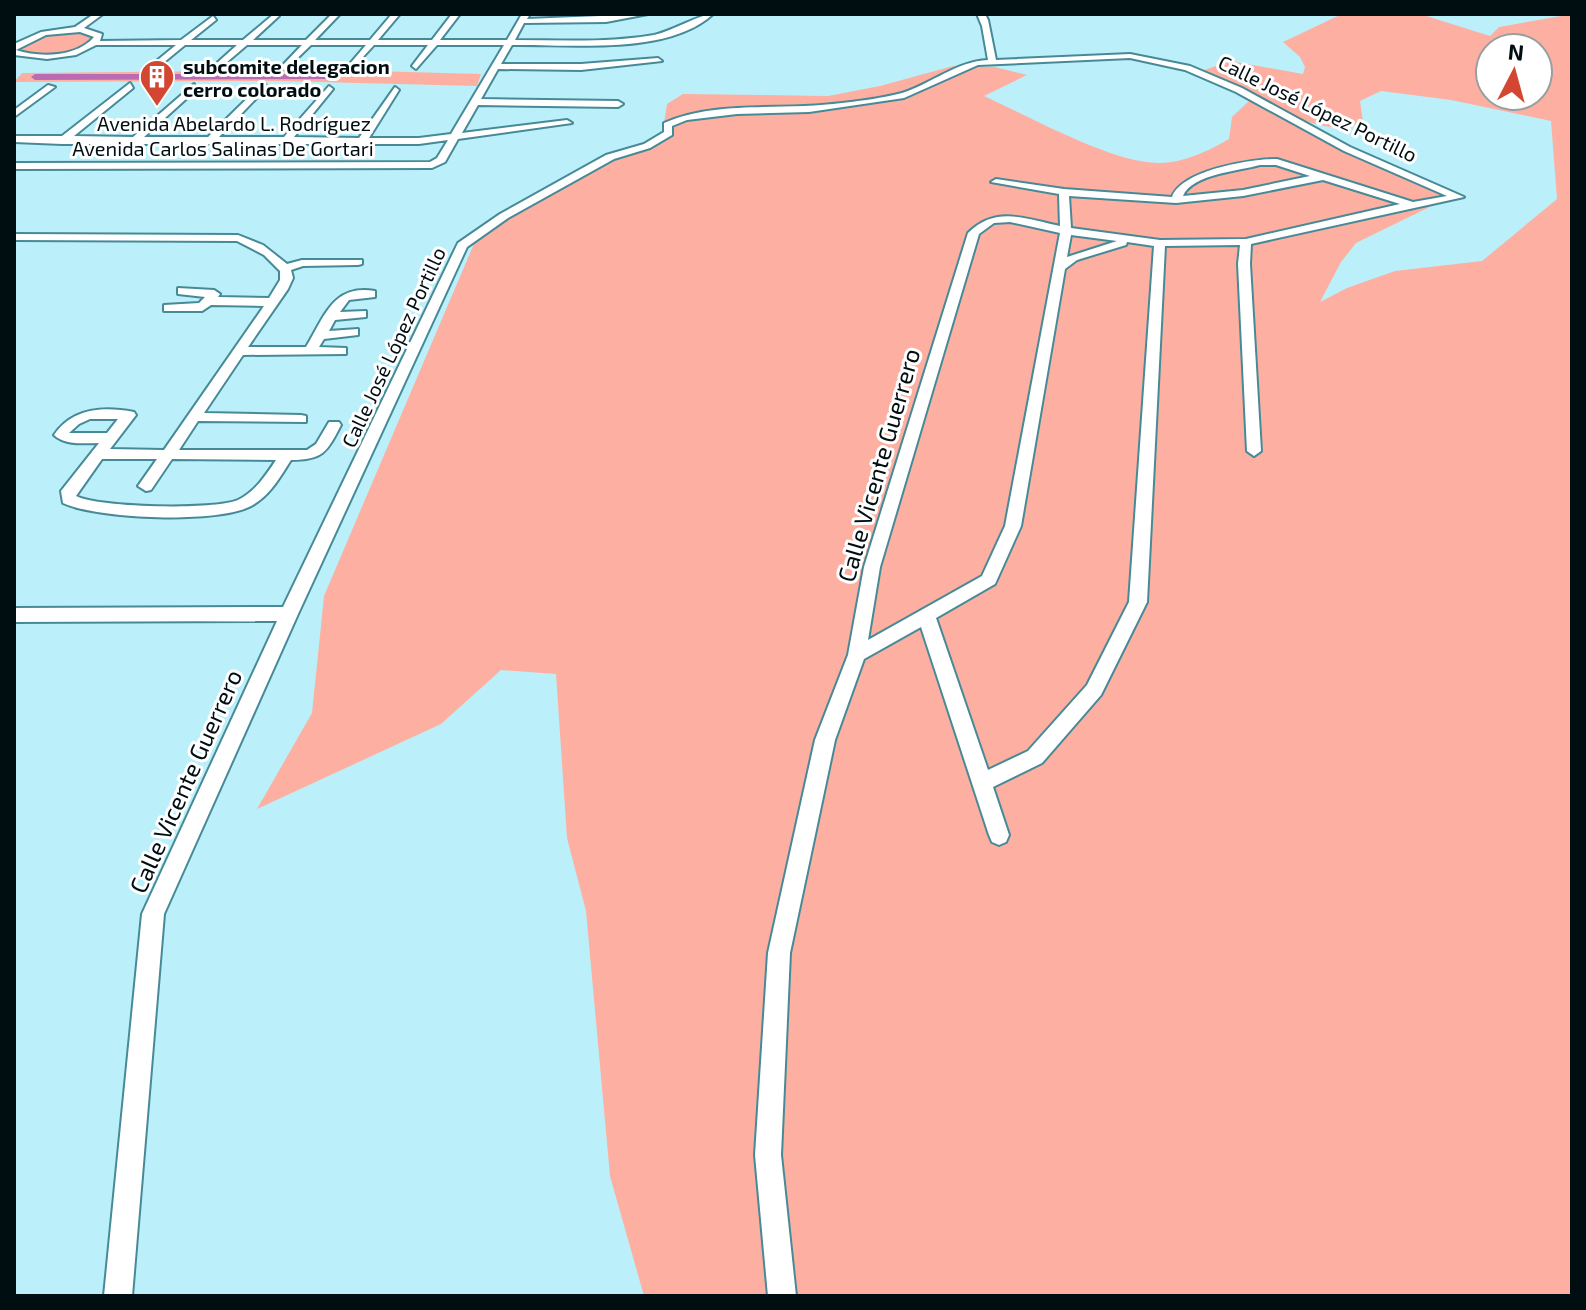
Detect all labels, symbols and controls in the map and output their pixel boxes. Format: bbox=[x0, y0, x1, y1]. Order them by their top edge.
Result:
north arrow bbox=[1474, 32, 1554, 112]
text: N bbox=[1507, 37, 1525, 65]
street label: Calle José López Portillo bbox=[1215, 49, 1421, 167]
place label: subcomite delegacion cerro colorado bbox=[183, 54, 390, 101]
building icon: subcomite delegacion cerro colorado bbox=[138, 58, 176, 108]
street label: Avenida Abelardo L. Rodríguez bbox=[97, 111, 371, 135]
street label: Avenida Carlos Salinas De Gortari bbox=[72, 136, 374, 160]
street label: Calle José López Portillo bbox=[336, 243, 450, 451]
street label: Calle Vicente Guerrero bbox=[831, 345, 925, 585]
street label: Calle Vicente Guerrero bbox=[123, 665, 247, 897]

